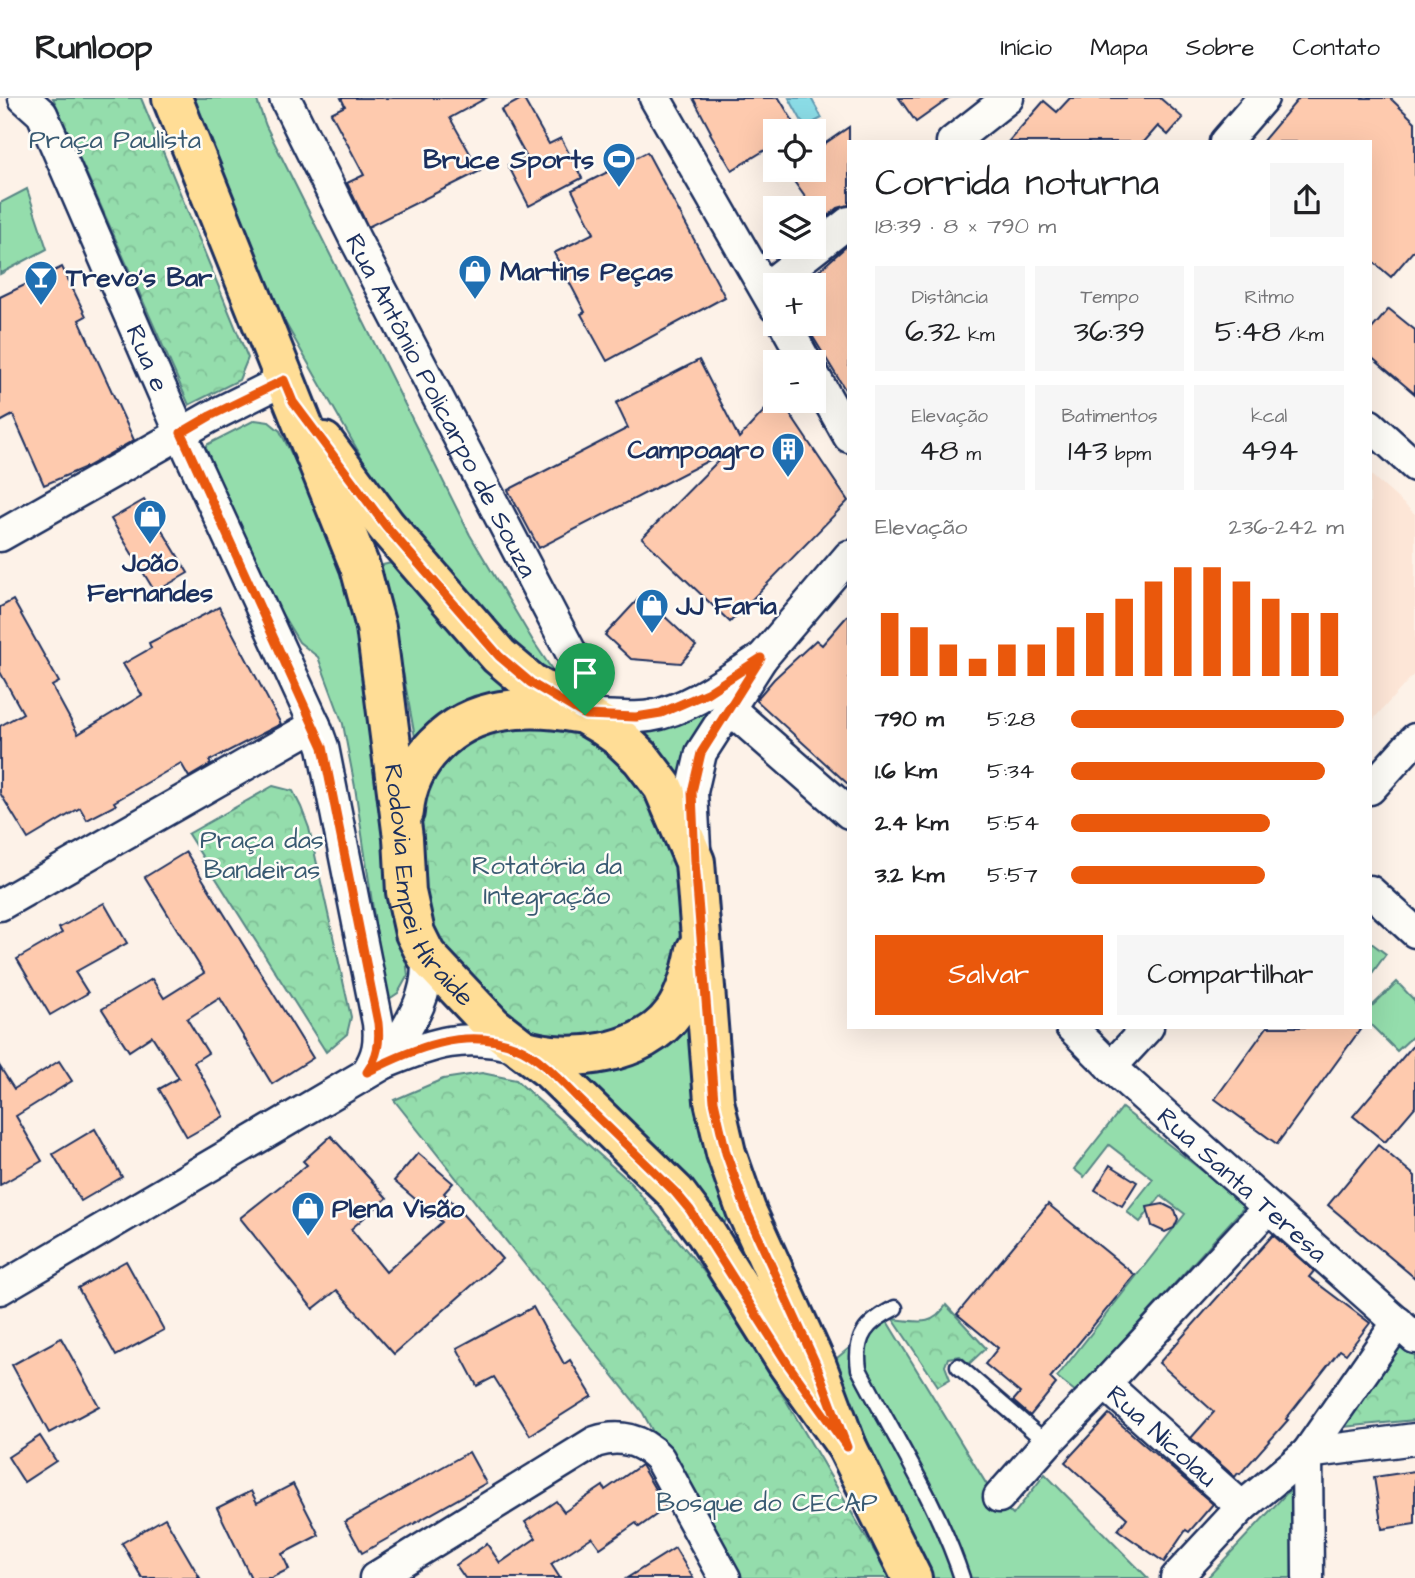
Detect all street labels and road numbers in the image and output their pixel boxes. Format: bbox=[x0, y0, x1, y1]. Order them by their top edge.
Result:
street label: Rua Antônio Policarpo de Souza bbox=[336, 227, 546, 584]
street label: Rua e bbox=[117, 319, 177, 397]
street label: Rodovia Empei Hiraide bbox=[375, 762, 482, 1015]
street label: Rua Santa Teresa bbox=[1149, 1099, 1335, 1271]
street label: Rua Nicolau bbox=[1099, 1377, 1225, 1496]

